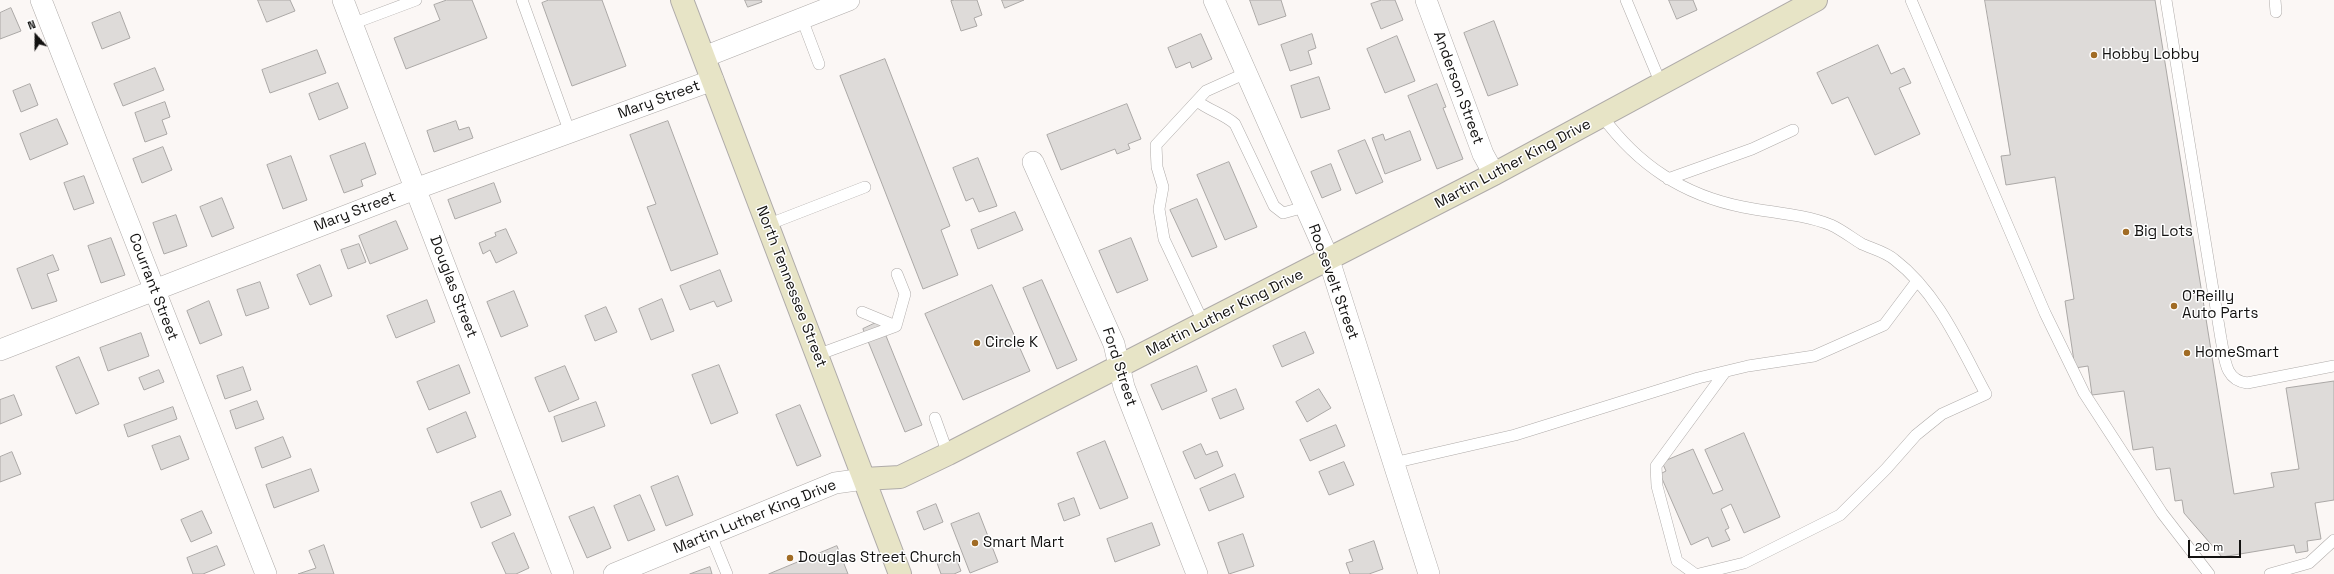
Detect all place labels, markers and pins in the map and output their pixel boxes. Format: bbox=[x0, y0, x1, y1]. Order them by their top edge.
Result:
place label: Hobby Lobby bbox=[2102, 46, 2199, 64]
marker: Hobby Lobby bbox=[2089, 50, 2099, 60]
place label: Big Lots bbox=[2134, 223, 2193, 241]
marker: Big Lots bbox=[2121, 227, 2131, 237]
place label: O'Reilly Auto Parts bbox=[2182, 288, 2258, 323]
marker: O'Reilly Auto Parts bbox=[2169, 301, 2179, 311]
place label: Circle K bbox=[985, 334, 1038, 352]
marker: Circle K bbox=[972, 338, 982, 348]
place label: HomeSmart bbox=[2195, 344, 2279, 362]
marker: HomeSmart bbox=[2182, 348, 2192, 358]
place label: Smart Mart bbox=[983, 534, 1064, 552]
marker: Smart Mart bbox=[970, 538, 980, 548]
place label: Douglas Street Church bbox=[798, 549, 961, 567]
marker: Douglas Street Church bbox=[785, 553, 795, 563]

